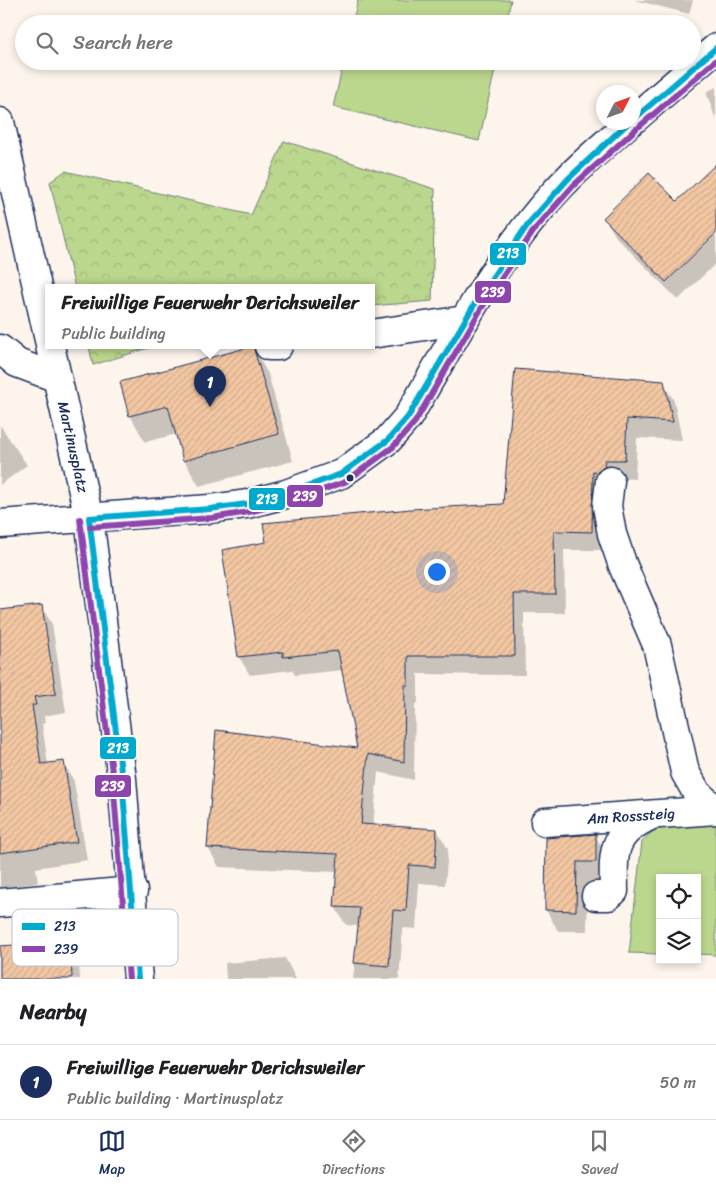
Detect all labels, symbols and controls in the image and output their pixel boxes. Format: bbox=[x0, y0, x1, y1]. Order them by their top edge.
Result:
search box bbox=[15, 15, 701, 70]
text: Search here bbox=[73, 26, 173, 59]
icon: search bbox=[33, 29, 61, 57]
north arrow bbox=[596, 85, 641, 130]
text: 213 bbox=[496, 241, 519, 266]
line badge: 213 bbox=[489, 242, 527, 266]
line badge: 239 bbox=[474, 280, 512, 304]
text: 239 bbox=[480, 280, 506, 305]
popup bbox=[45, 284, 375, 349]
text: Freiwillige Feuerwehr Derichsweiler bbox=[62, 286, 358, 319]
text: Public building bbox=[62, 319, 166, 348]
pin: 1 bbox=[194, 366, 226, 407]
street label: Martinusplatz bbox=[50, 399, 96, 496]
unlabelled marker bbox=[345, 473, 355, 483]
line badge: 239 bbox=[286, 484, 324, 508]
text: 239 bbox=[292, 484, 318, 509]
line badge: 213 bbox=[248, 487, 286, 511]
text: 213 bbox=[255, 487, 278, 512]
your location bbox=[424, 559, 450, 585]
line badge: 213 bbox=[99, 736, 137, 760]
text: 213 bbox=[106, 736, 129, 761]
line badge: 239 bbox=[94, 774, 132, 798]
text: 239 bbox=[100, 774, 126, 799]
street label: Am Rosssteig bbox=[585, 800, 676, 832]
map controls bbox=[656, 874, 701, 964]
button: locate bbox=[656, 874, 701, 919]
legend bbox=[12, 909, 178, 966]
text: 213 bbox=[54, 914, 76, 939]
button: layers bbox=[656, 919, 701, 964]
text: 239 bbox=[54, 937, 79, 962]
text: Nearby bbox=[20, 993, 86, 1031]
text: Freiwillige Feuerwehr Derichsweiler bbox=[67, 1051, 364, 1084]
text: 1 bbox=[33, 1068, 39, 1097]
text: 50 m bbox=[660, 1068, 696, 1097]
text: Public building · Martinusplatz bbox=[67, 1084, 283, 1113]
tab: Map bbox=[98, 1127, 126, 1182]
tab: Directions bbox=[322, 1127, 385, 1182]
tab: Saved bbox=[581, 1127, 618, 1182]

